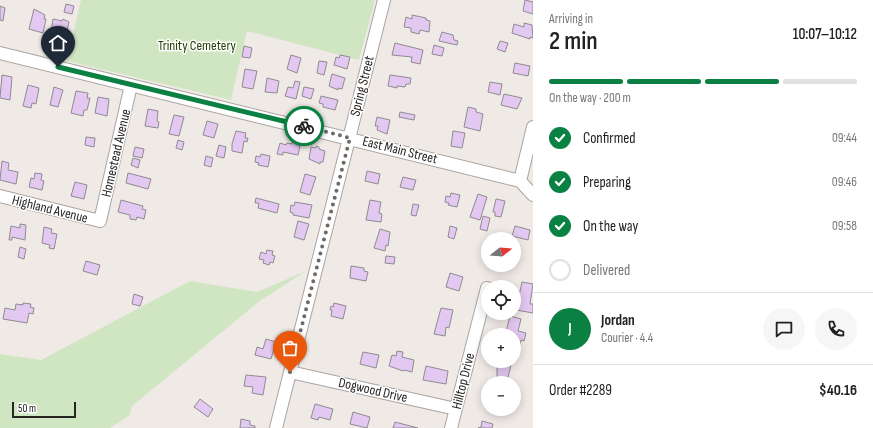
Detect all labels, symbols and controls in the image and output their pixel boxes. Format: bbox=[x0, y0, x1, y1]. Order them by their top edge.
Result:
text: Arriving in bbox=[549, 11, 593, 27]
text: 10:07–10:12 bbox=[793, 25, 857, 44]
pin bbox=[41, 26, 75, 67]
text: 2 min bbox=[549, 26, 598, 57]
icon: home bbox=[47, 32, 69, 54]
park label: Trinity Cemetery bbox=[158, 37, 237, 54]
street label: Spring Street bbox=[346, 54, 378, 118]
text: On the way · 200 m bbox=[549, 90, 631, 106]
courier bbox=[284, 106, 324, 146]
street label: Homestead Avenue bbox=[98, 107, 134, 199]
icon: bike bbox=[293, 115, 315, 137]
icon: check bbox=[549, 127, 571, 149]
text: Confirmed bbox=[583, 129, 636, 148]
text: 09:44 bbox=[832, 130, 857, 146]
street label: East Main Street bbox=[361, 132, 439, 168]
icon: check bbox=[549, 171, 571, 193]
text: Preparing bbox=[583, 173, 631, 192]
text: 09:46 bbox=[832, 174, 857, 190]
street label: Highland Avenue bbox=[10, 191, 90, 227]
icon: check bbox=[549, 215, 571, 237]
text: On the way bbox=[583, 217, 638, 236]
text: 09:58 bbox=[832, 218, 857, 234]
north arrow bbox=[481, 232, 521, 272]
map controls bbox=[481, 232, 521, 416]
text: Delivered bbox=[583, 261, 630, 280]
button: locate bbox=[481, 280, 521, 320]
button: chat bbox=[763, 308, 805, 350]
button: phone bbox=[815, 308, 857, 350]
text: Jordan bbox=[601, 311, 635, 330]
text: J bbox=[568, 319, 572, 338]
button: + bbox=[481, 328, 521, 368]
text: Courier · 4.4 bbox=[601, 330, 653, 346]
pin bbox=[273, 331, 307, 372]
icon: bag bbox=[279, 337, 301, 359]
street label: Hilltop Drive bbox=[448, 351, 478, 411]
street label: Dogwood Drive bbox=[337, 374, 409, 406]
button: − bbox=[481, 376, 521, 416]
text: Order #2289 bbox=[549, 381, 612, 400]
text: $40.16 bbox=[819, 381, 857, 400]
scale bar bbox=[12, 400, 76, 419]
text: 50 m bbox=[18, 402, 36, 415]

